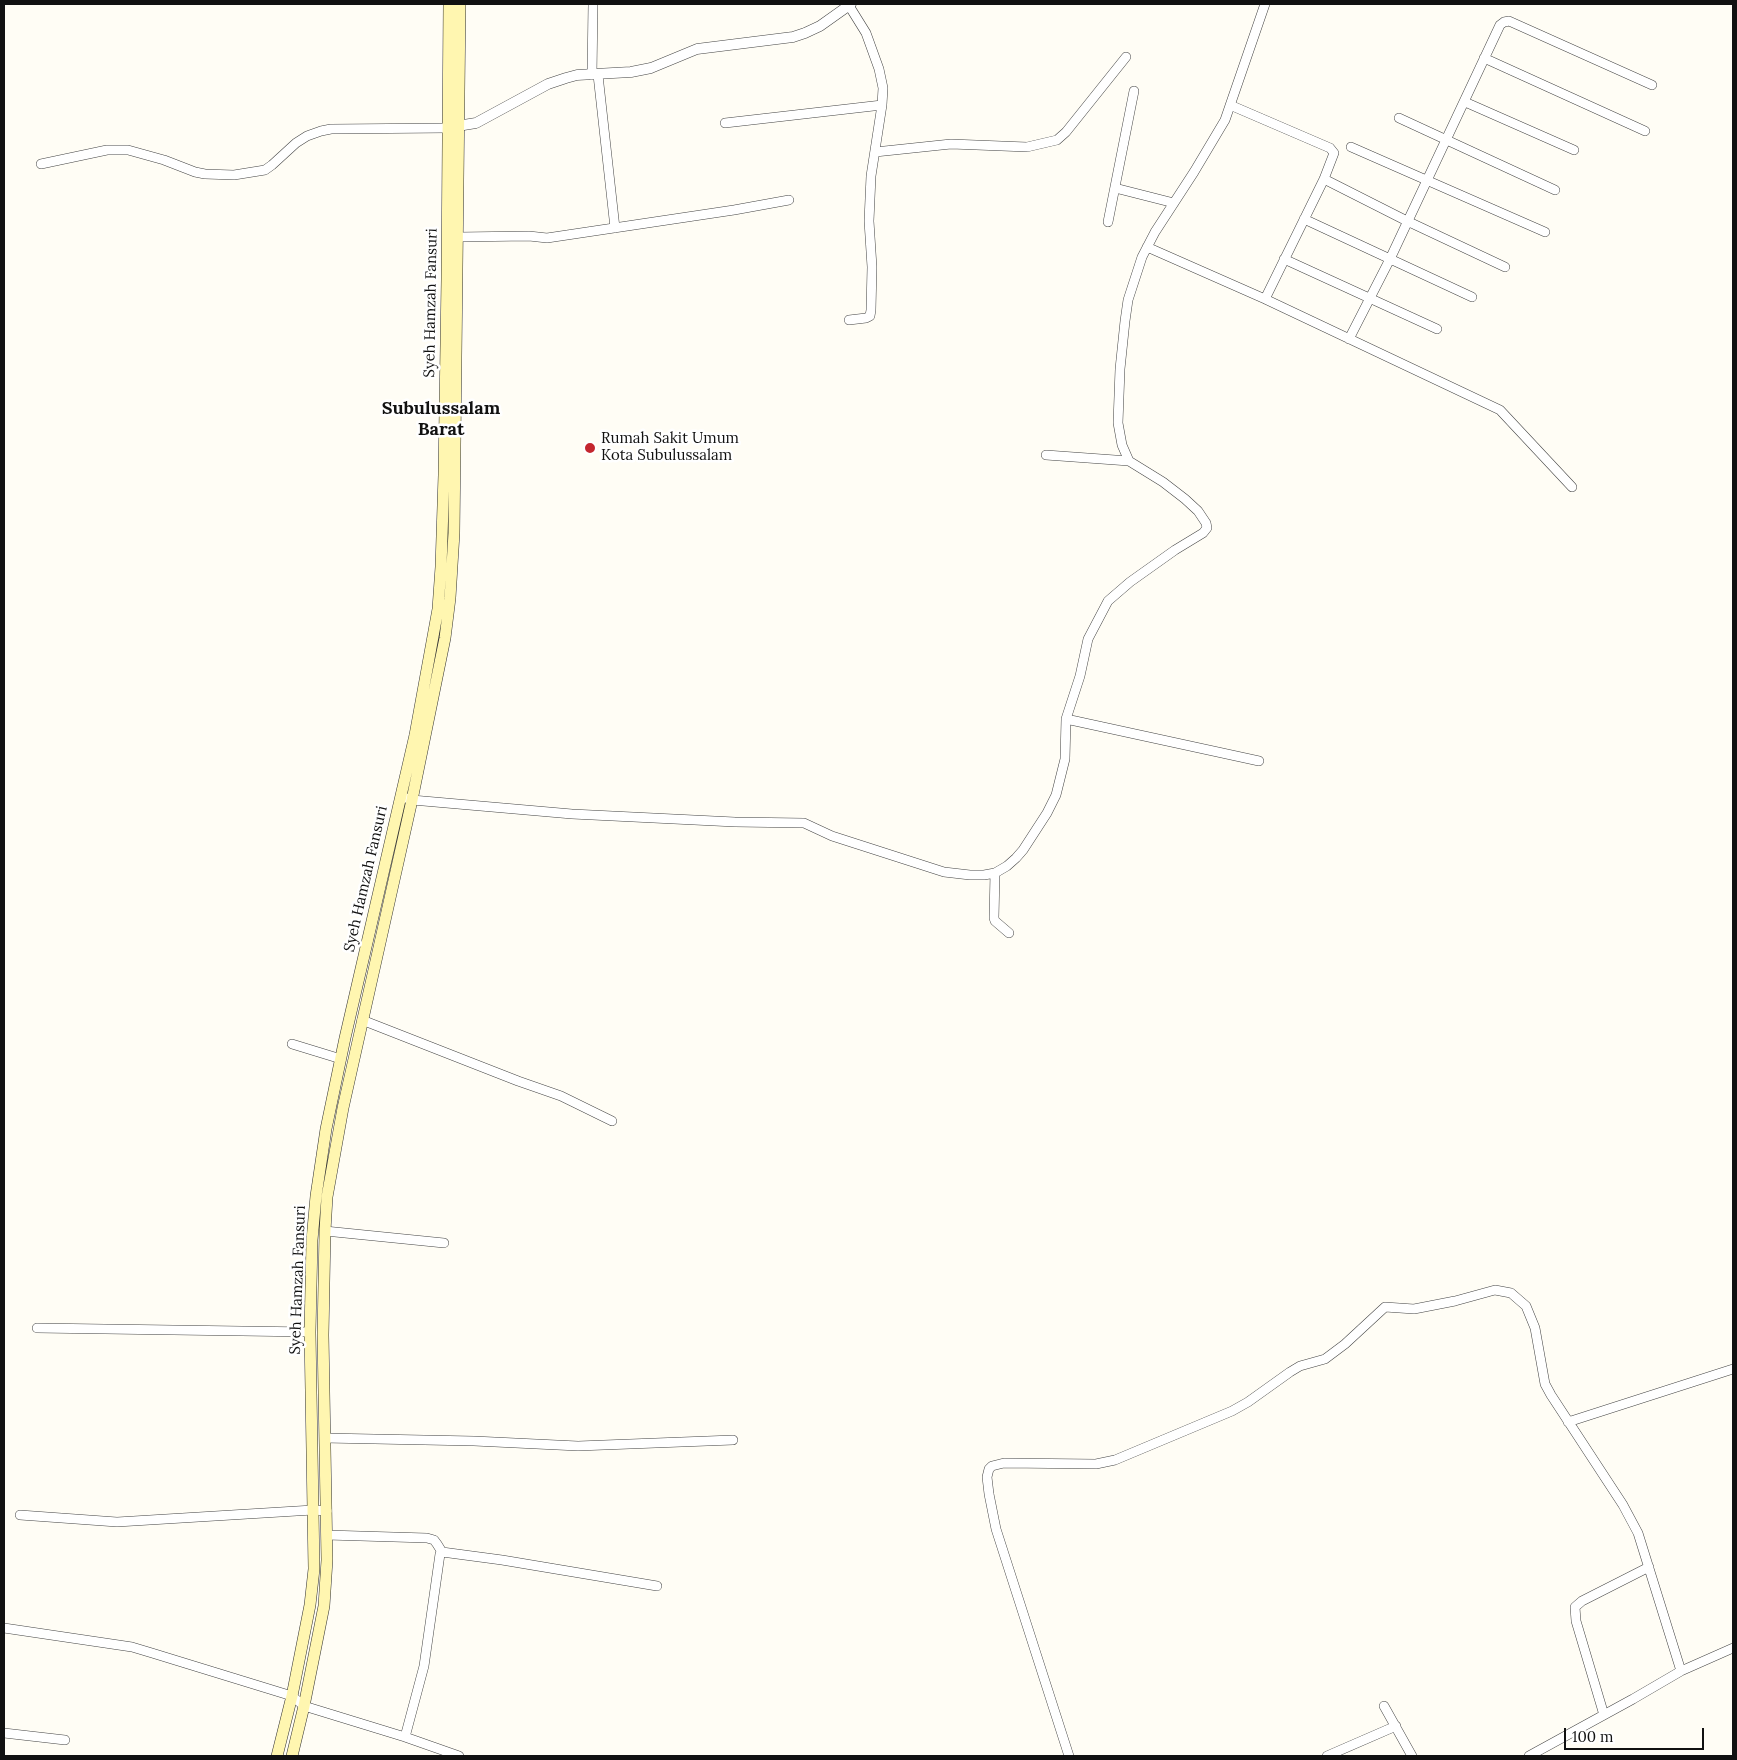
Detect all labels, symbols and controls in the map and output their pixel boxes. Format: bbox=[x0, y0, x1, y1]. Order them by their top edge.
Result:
street label: Syeh Hamzah Fansuri bbox=[421, 228, 441, 378]
district label: Subulussalam Barat bbox=[382, 398, 500, 440]
place label: Rumah Sakit Umum Kota Subulussalam bbox=[601, 430, 739, 465]
marker: Rumah Sakit Umum Kota Subulussalam bbox=[583, 441, 597, 455]
street label: Syeh Hamzah Fansuri bbox=[340, 804, 392, 954]
street label: Syeh Hamzah Fansuri bbox=[286, 1205, 310, 1355]
scale bar bbox=[1567, 1718, 1707, 1750]
text: 100 m bbox=[1572, 1727, 1613, 1746]

